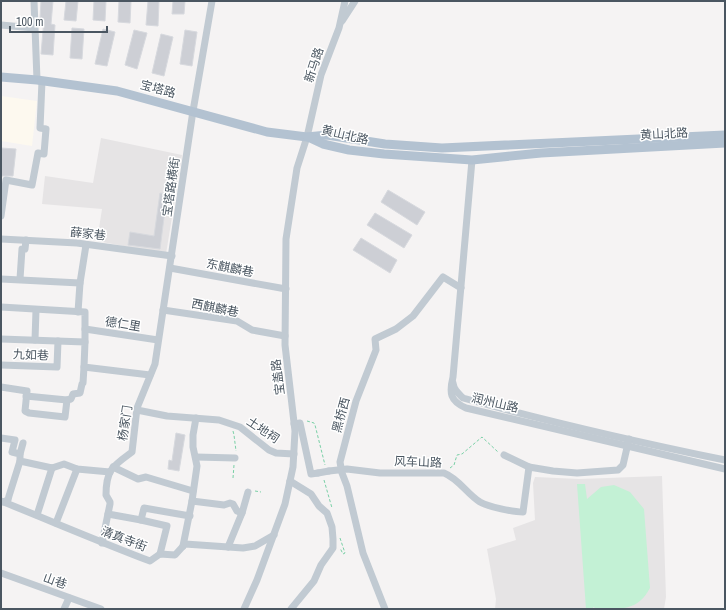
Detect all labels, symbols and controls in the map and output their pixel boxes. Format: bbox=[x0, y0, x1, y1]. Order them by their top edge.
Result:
scale bar bbox=[10, 8, 107, 34]
text: 100 m bbox=[16, 14, 43, 30]
street label: 新马路 bbox=[301, 45, 327, 85]
street label: 宝塔路 bbox=[139, 77, 177, 101]
street label: 黄山北路 bbox=[320, 122, 370, 148]
street label: 黄山北路 bbox=[640, 125, 688, 143]
street label: 宝塔路横街 bbox=[159, 156, 183, 218]
street label: 薛家巷 bbox=[69, 224, 107, 244]
street label: 东麒麟巷 bbox=[205, 256, 255, 280]
street label: 西麒麟巷 bbox=[190, 296, 240, 320]
street label: 德仁里 bbox=[104, 313, 142, 335]
street label: 九如巷 bbox=[13, 346, 49, 364]
street label: 宝盖路 bbox=[268, 358, 288, 396]
street label: 润州山路 bbox=[470, 390, 520, 416]
street label: 黑桥西 bbox=[329, 396, 353, 434]
street label: 杨家门 bbox=[114, 404, 136, 442]
street label: 土地祠 bbox=[244, 413, 282, 447]
street label: 风车山路 bbox=[394, 453, 442, 471]
street label: 清真寺街 bbox=[99, 523, 149, 555]
street label: 山巷 bbox=[41, 569, 69, 593]

